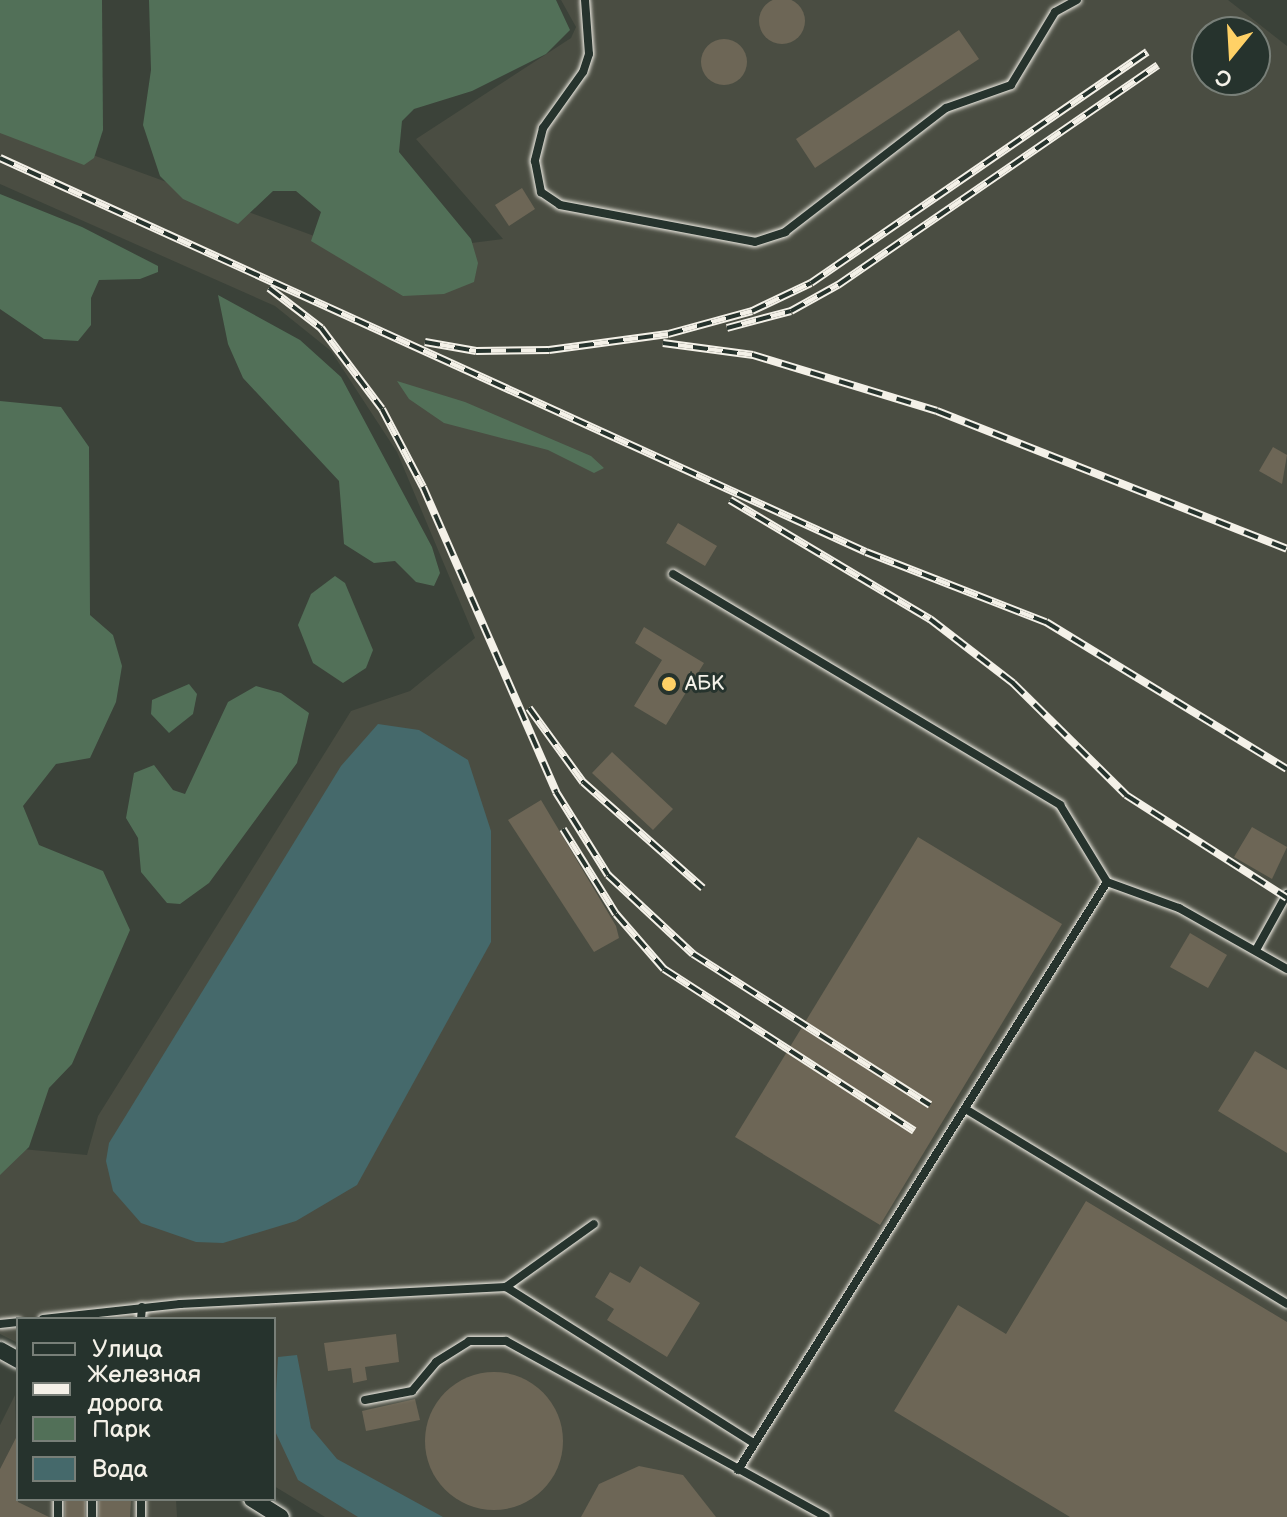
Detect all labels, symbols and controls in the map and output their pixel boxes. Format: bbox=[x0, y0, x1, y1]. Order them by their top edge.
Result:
north arrow bbox=[1191, 16, 1271, 96]
text: С bbox=[1213, 62, 1236, 93]
place label: АБК bbox=[685, 672, 724, 696]
marker: АБК bbox=[660, 675, 678, 693]
legend bbox=[16, 1317, 276, 1501]
text: Улица bbox=[92, 1335, 163, 1364]
text: Железная дорога bbox=[87, 1360, 201, 1418]
text: Парк bbox=[92, 1415, 150, 1444]
text: Вода bbox=[92, 1455, 148, 1484]

